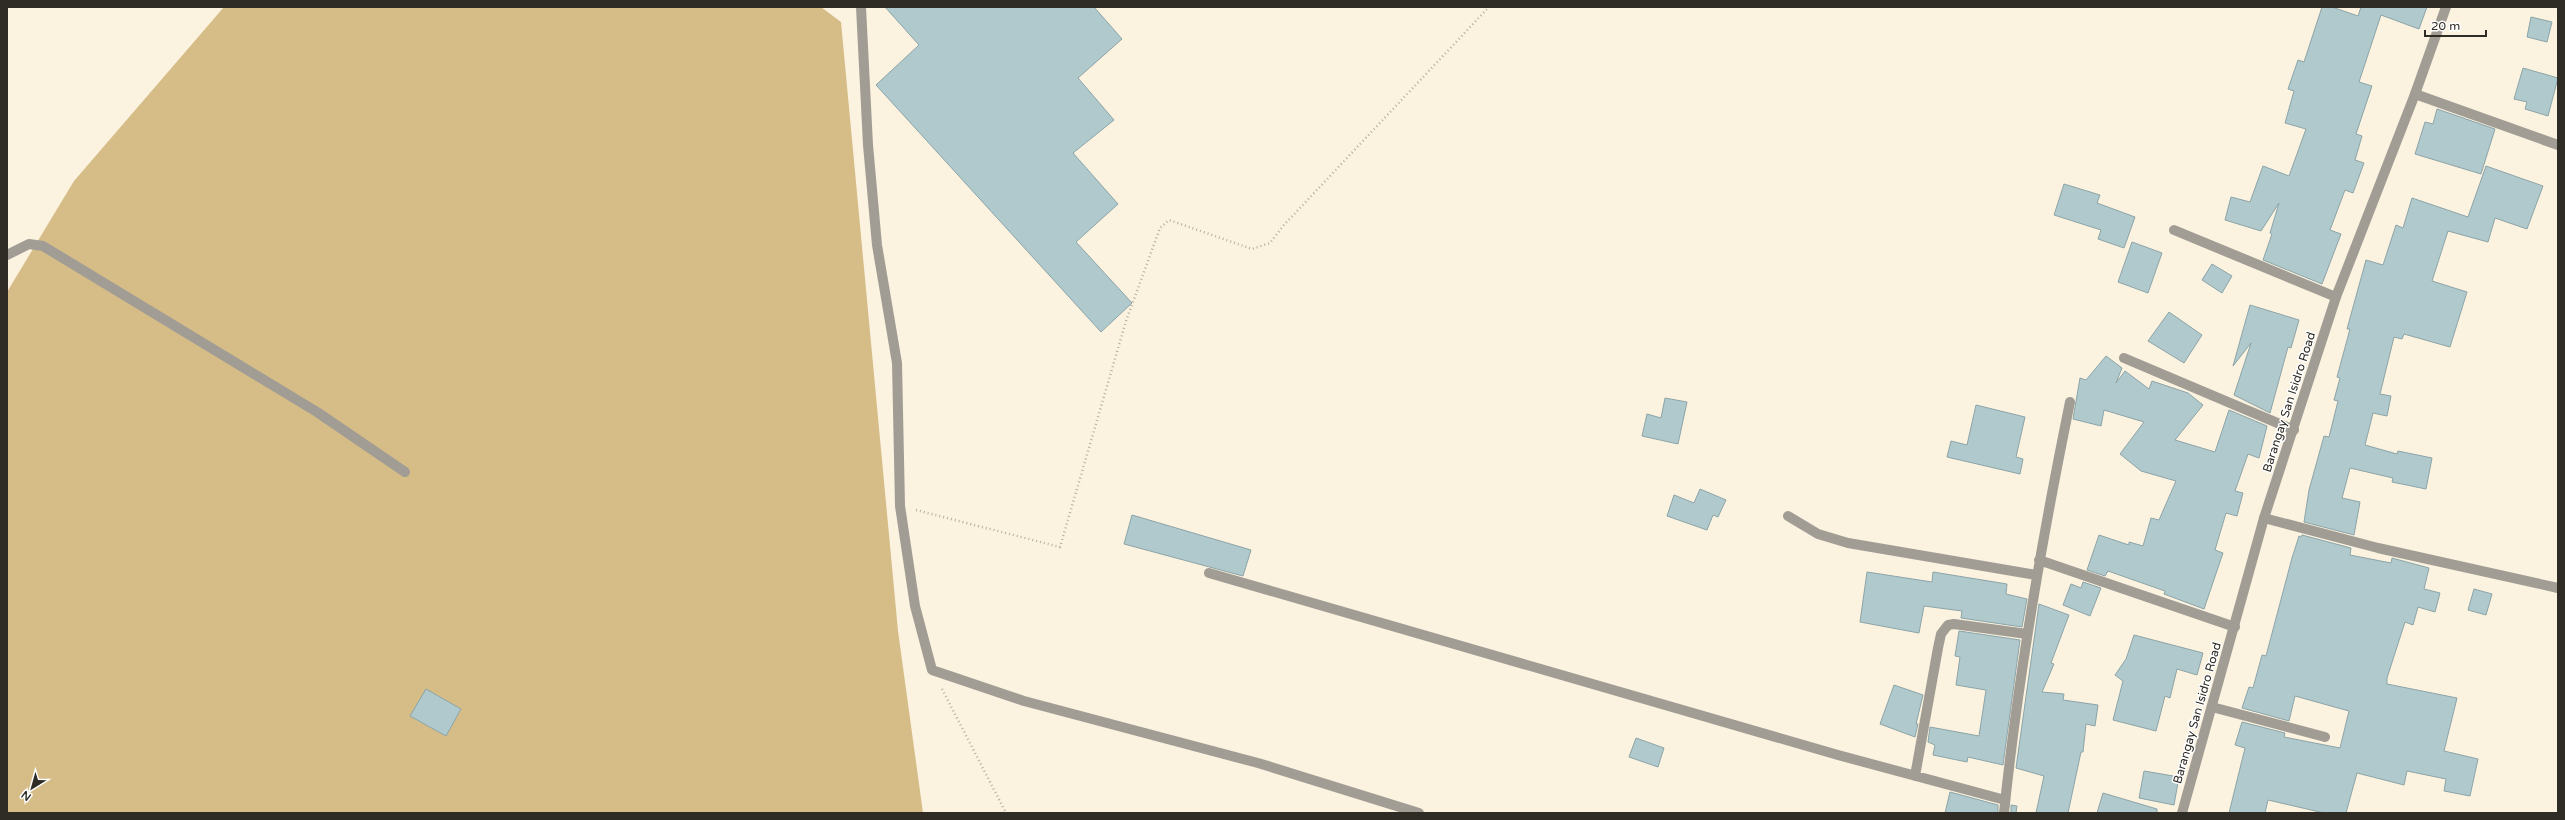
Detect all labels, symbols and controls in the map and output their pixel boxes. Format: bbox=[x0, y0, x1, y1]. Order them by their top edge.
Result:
scale bar bbox=[2425, 12, 2486, 38]
text: 20 m bbox=[2431, 19, 2460, 33]
street label: Barangay San Isidro Road bbox=[2260, 330, 2318, 474]
street label: Barangay San Isidro Road bbox=[2170, 641, 2224, 785]
north arrow bbox=[12, 768, 52, 808]
text: N bbox=[19, 788, 34, 803]

